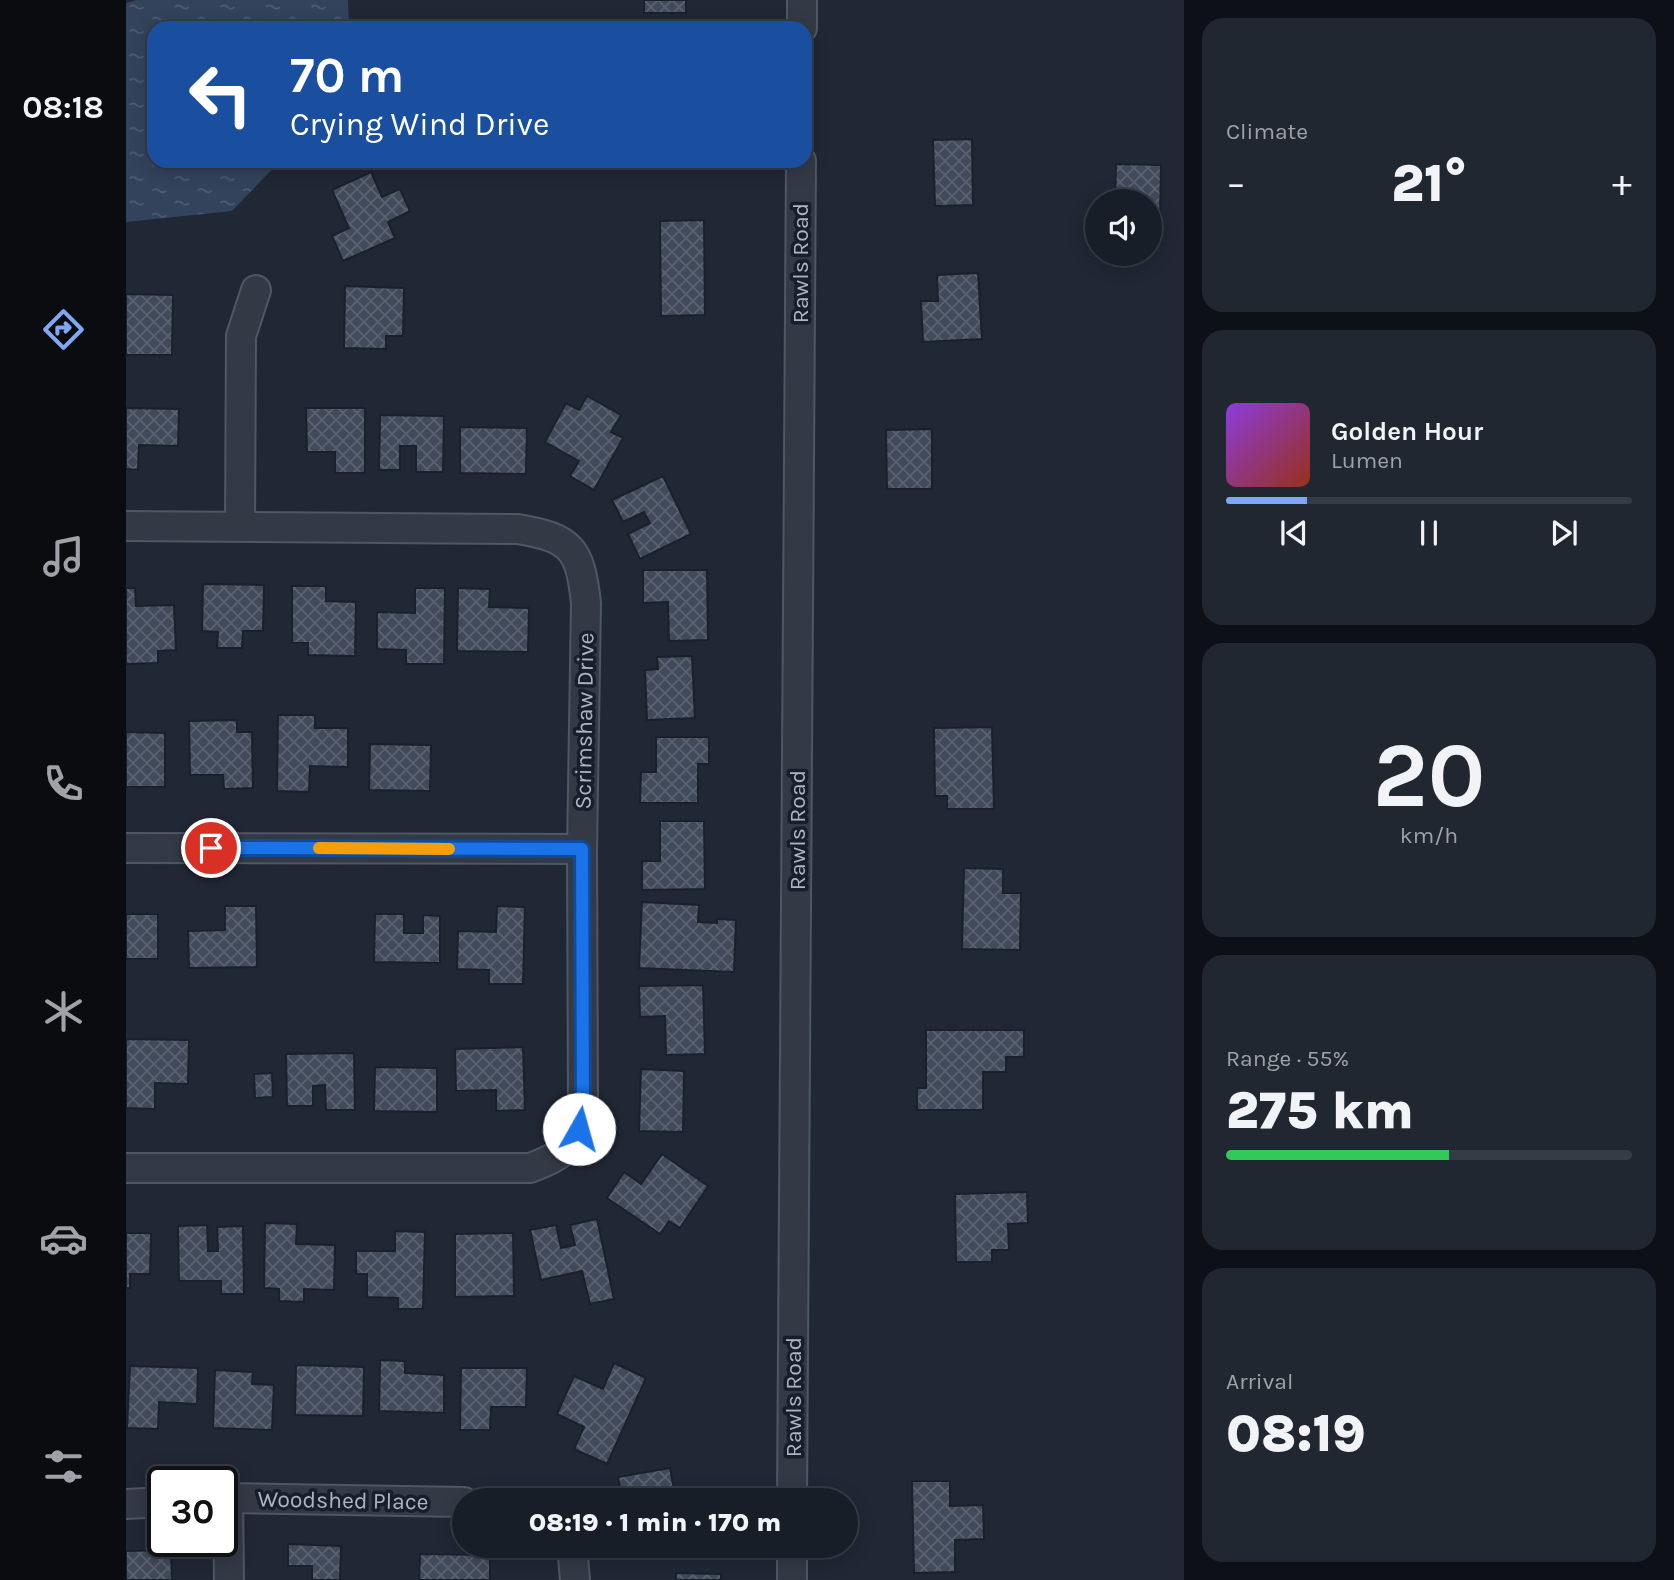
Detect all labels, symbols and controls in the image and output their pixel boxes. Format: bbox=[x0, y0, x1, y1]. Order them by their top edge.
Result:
text: 70 m bbox=[290, 47, 404, 104]
icon: left bbox=[175, 49, 266, 140]
text: 08:18 bbox=[22, 89, 104, 126]
text: Crying Wind Drive bbox=[290, 106, 549, 143]
text: Climate bbox=[1226, 118, 1308, 145]
text: 21° bbox=[1391, 153, 1467, 214]
text: − bbox=[1226, 161, 1246, 206]
text: + bbox=[1612, 161, 1632, 206]
map controls bbox=[1085, 189, 1162, 266]
button: sound bbox=[1085, 189, 1162, 266]
street label: Rawls Road bbox=[787, 203, 814, 323]
icon: directions bbox=[39, 305, 88, 354]
text: Golden Hour bbox=[1331, 416, 1483, 447]
text: Lumen bbox=[1331, 447, 1403, 474]
icon: previous bbox=[1275, 514, 1313, 552]
icon: pause bbox=[1410, 514, 1448, 552]
icon: next bbox=[1545, 514, 1583, 552]
icon: music bbox=[39, 532, 88, 581]
street label: Scrimshaw Drive bbox=[569, 632, 600, 810]
text: 20 bbox=[1373, 723, 1485, 829]
icon: phone bbox=[39, 759, 88, 808]
street label: Rawls Road bbox=[784, 770, 811, 890]
pin bbox=[181, 818, 241, 878]
text: km/h bbox=[1400, 822, 1458, 849]
icon: arrive bbox=[192, 829, 230, 867]
icon: climate bbox=[39, 987, 88, 1036]
text: Range · 55% bbox=[1226, 1045, 1349, 1072]
text: 275 km bbox=[1226, 1080, 1414, 1141]
position arrow bbox=[542, 1092, 616, 1166]
icon: car bbox=[39, 1214, 88, 1263]
street label: Rawls Road bbox=[780, 1337, 807, 1457]
text: Arrival bbox=[1226, 1368, 1293, 1395]
text: 08:19 bbox=[1226, 1403, 1366, 1464]
icon: filters bbox=[39, 1442, 88, 1491]
speed limit sign: 30 bbox=[147, 1466, 238, 1557]
street label: Woodshed Place bbox=[257, 1486, 429, 1515]
text: 08:19 · 1 min · 170 m bbox=[529, 1507, 781, 1538]

